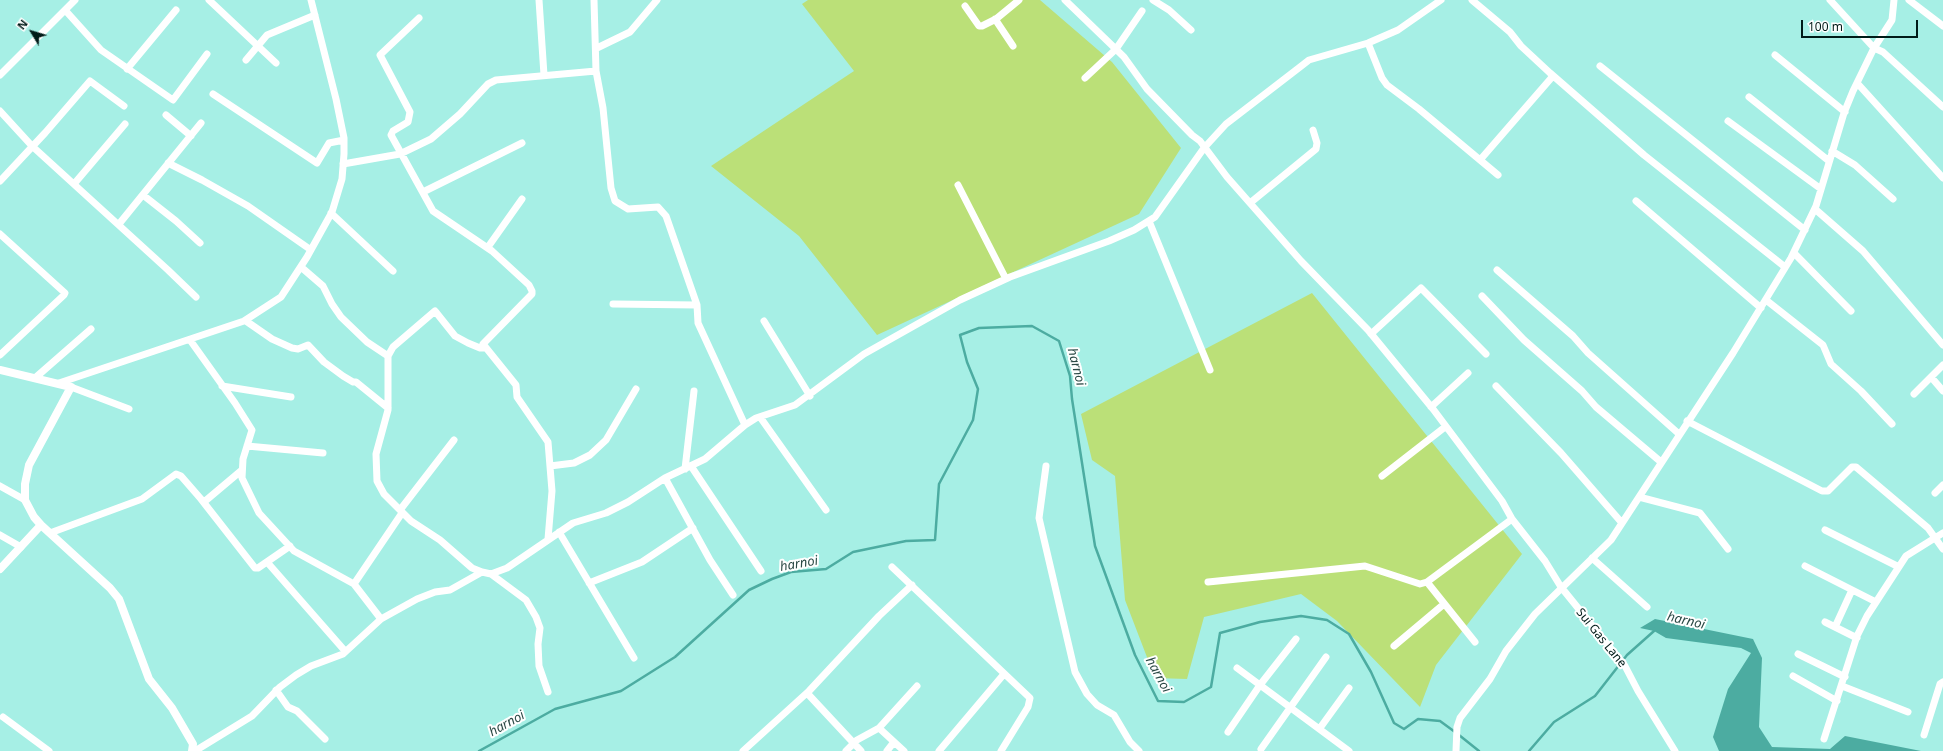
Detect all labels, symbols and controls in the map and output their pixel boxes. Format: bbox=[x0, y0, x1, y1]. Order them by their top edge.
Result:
north arrow bbox=[12, 12, 52, 52]
scale bar bbox=[1803, 12, 1920, 38]
text: N bbox=[13, 16, 31, 32]
text: 100 m bbox=[1808, 18, 1843, 35]
water label: harnoi bbox=[1064, 347, 1088, 387]
water label: harnoi bbox=[779, 553, 819, 575]
street label: Sui Gas Lane bbox=[1573, 606, 1629, 670]
water label: harnoi bbox=[1666, 609, 1706, 633]
water label: harnoi bbox=[1142, 654, 1174, 696]
water label: harnoi bbox=[486, 708, 528, 740]

